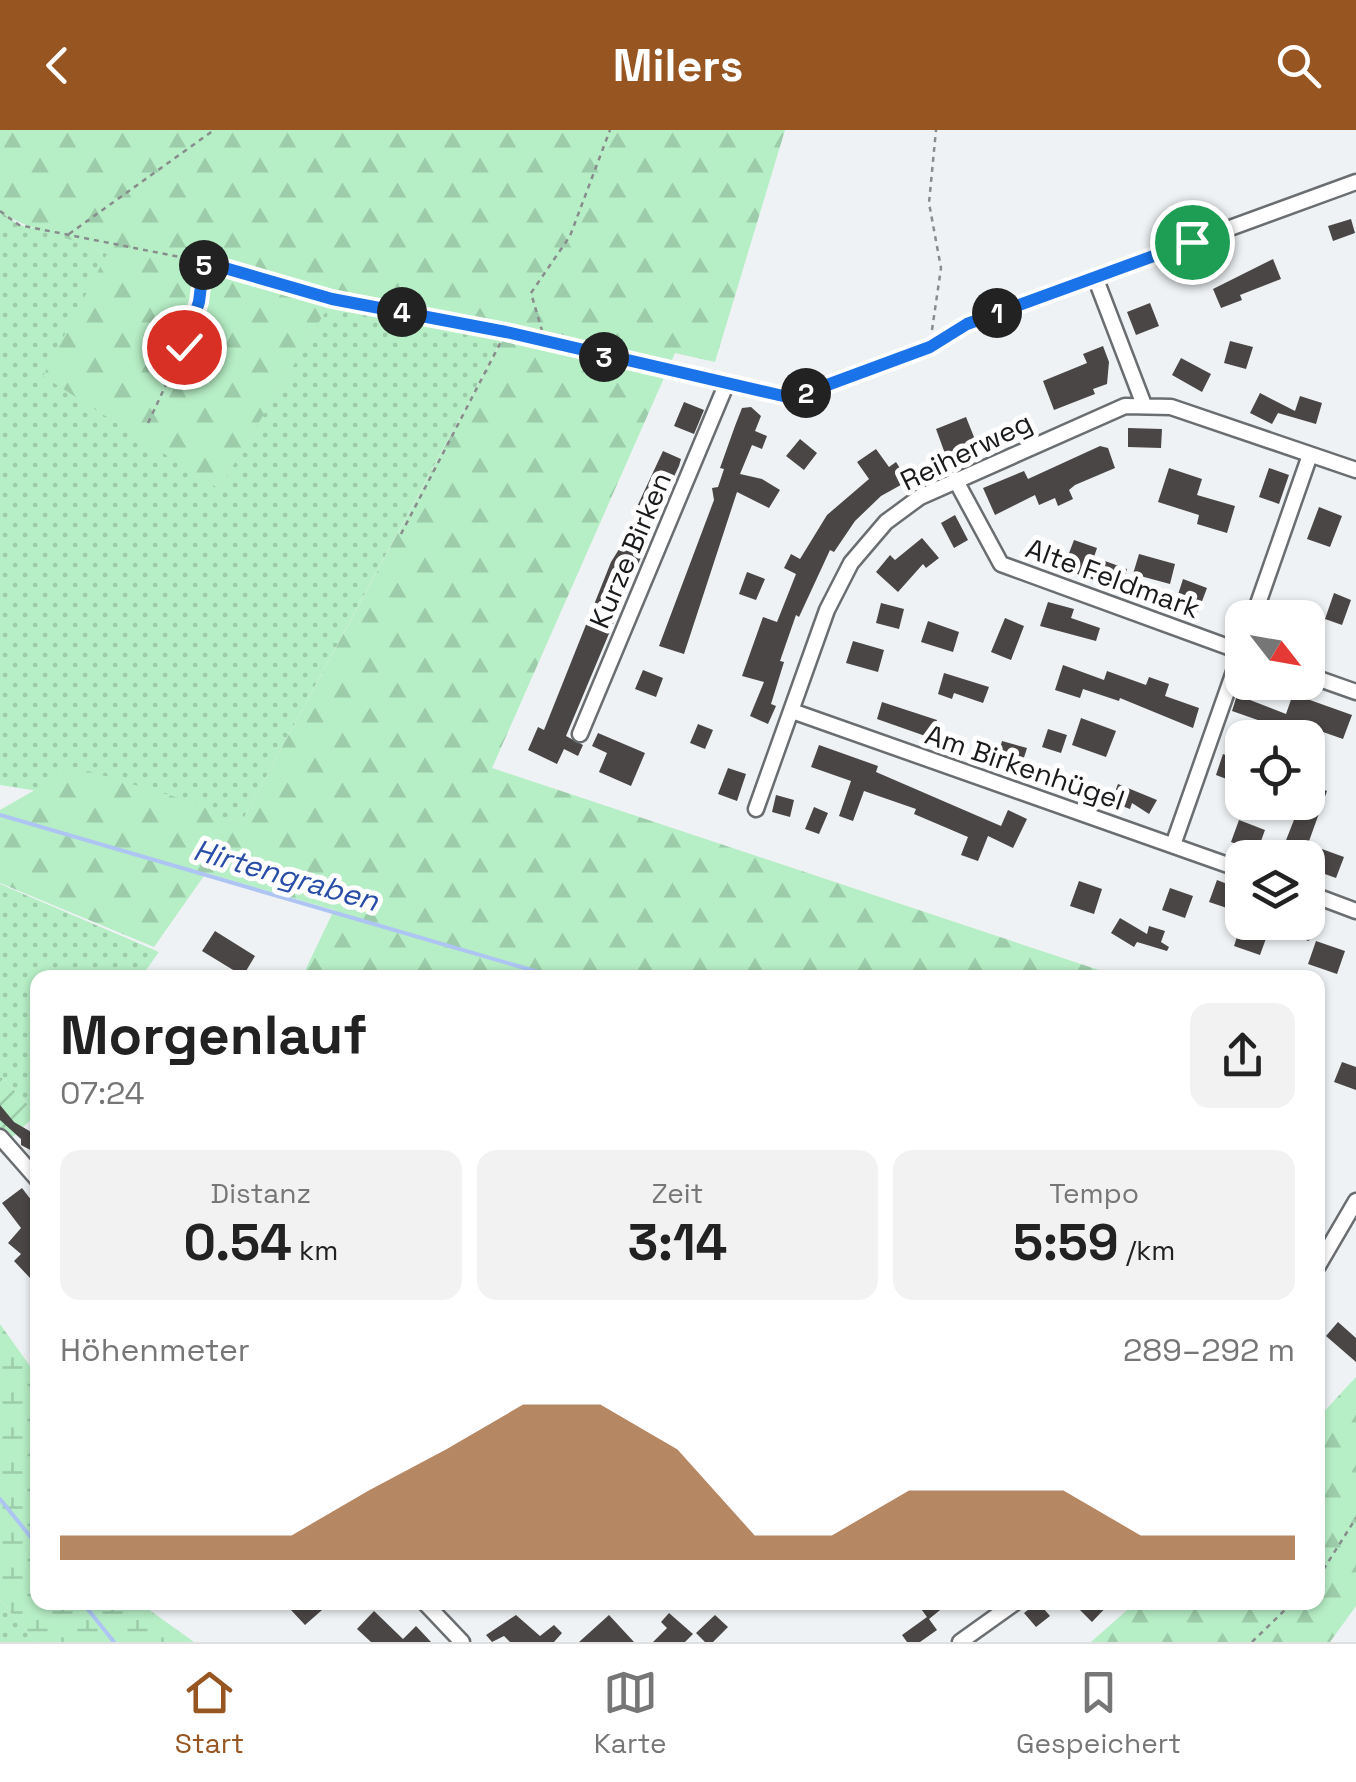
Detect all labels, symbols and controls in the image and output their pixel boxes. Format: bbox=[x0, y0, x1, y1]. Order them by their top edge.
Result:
text: Milers bbox=[613, 37, 743, 94]
icon: back bbox=[30, 38, 85, 93]
icon: search bbox=[1271, 38, 1326, 93]
pin bbox=[1150, 200, 1235, 285]
icon: arrive bbox=[1165, 215, 1220, 270]
pin: 5 bbox=[179, 240, 229, 290]
text: 5 bbox=[196, 247, 212, 283]
pin: 4 bbox=[377, 287, 427, 337]
pin: 1 bbox=[972, 288, 1022, 338]
text: 4 bbox=[393, 294, 411, 330]
text: 1 bbox=[991, 295, 1003, 331]
pin bbox=[142, 305, 227, 390]
icon: check bbox=[157, 320, 212, 375]
pin: 3 bbox=[579, 332, 629, 382]
text: 3 bbox=[595, 339, 613, 375]
pin: 2 bbox=[781, 368, 831, 418]
text: 2 bbox=[798, 375, 814, 411]
street label: Reiherweg bbox=[894, 404, 1038, 498]
street label: Kurze Birken bbox=[581, 466, 679, 634]
street label: Alte Feldmark bbox=[1021, 530, 1205, 626]
north arrow bbox=[1225, 600, 1325, 700]
map controls bbox=[1225, 600, 1325, 940]
street label: Am Birkenhügel bbox=[921, 716, 1129, 818]
button: locate bbox=[1225, 720, 1325, 820]
water label: Hirtengraben bbox=[189, 830, 384, 920]
button: layers bbox=[1225, 840, 1325, 940]
text: Morgenlauf bbox=[60, 1000, 367, 1070]
button: share bbox=[1190, 1003, 1295, 1108]
text: 07:24 bbox=[60, 1073, 144, 1113]
text: Distanz bbox=[211, 1175, 311, 1211]
text: Zeit bbox=[651, 1175, 704, 1211]
text: Tempo bbox=[1049, 1175, 1139, 1211]
text: 0.54 bbox=[183, 1211, 292, 1275]
text: 3:14 bbox=[628, 1211, 727, 1275]
text: 5:59 bbox=[1013, 1211, 1119, 1275]
text: km bbox=[292, 1232, 338, 1268]
text: /km bbox=[1119, 1232, 1175, 1268]
text: Höhenmeter bbox=[60, 1330, 250, 1370]
text: 289–292 m bbox=[1123, 1330, 1295, 1370]
tab: Start bbox=[175, 1665, 244, 1761]
tab: Karte bbox=[594, 1665, 666, 1761]
tab: Gespeichert bbox=[1016, 1665, 1181, 1761]

